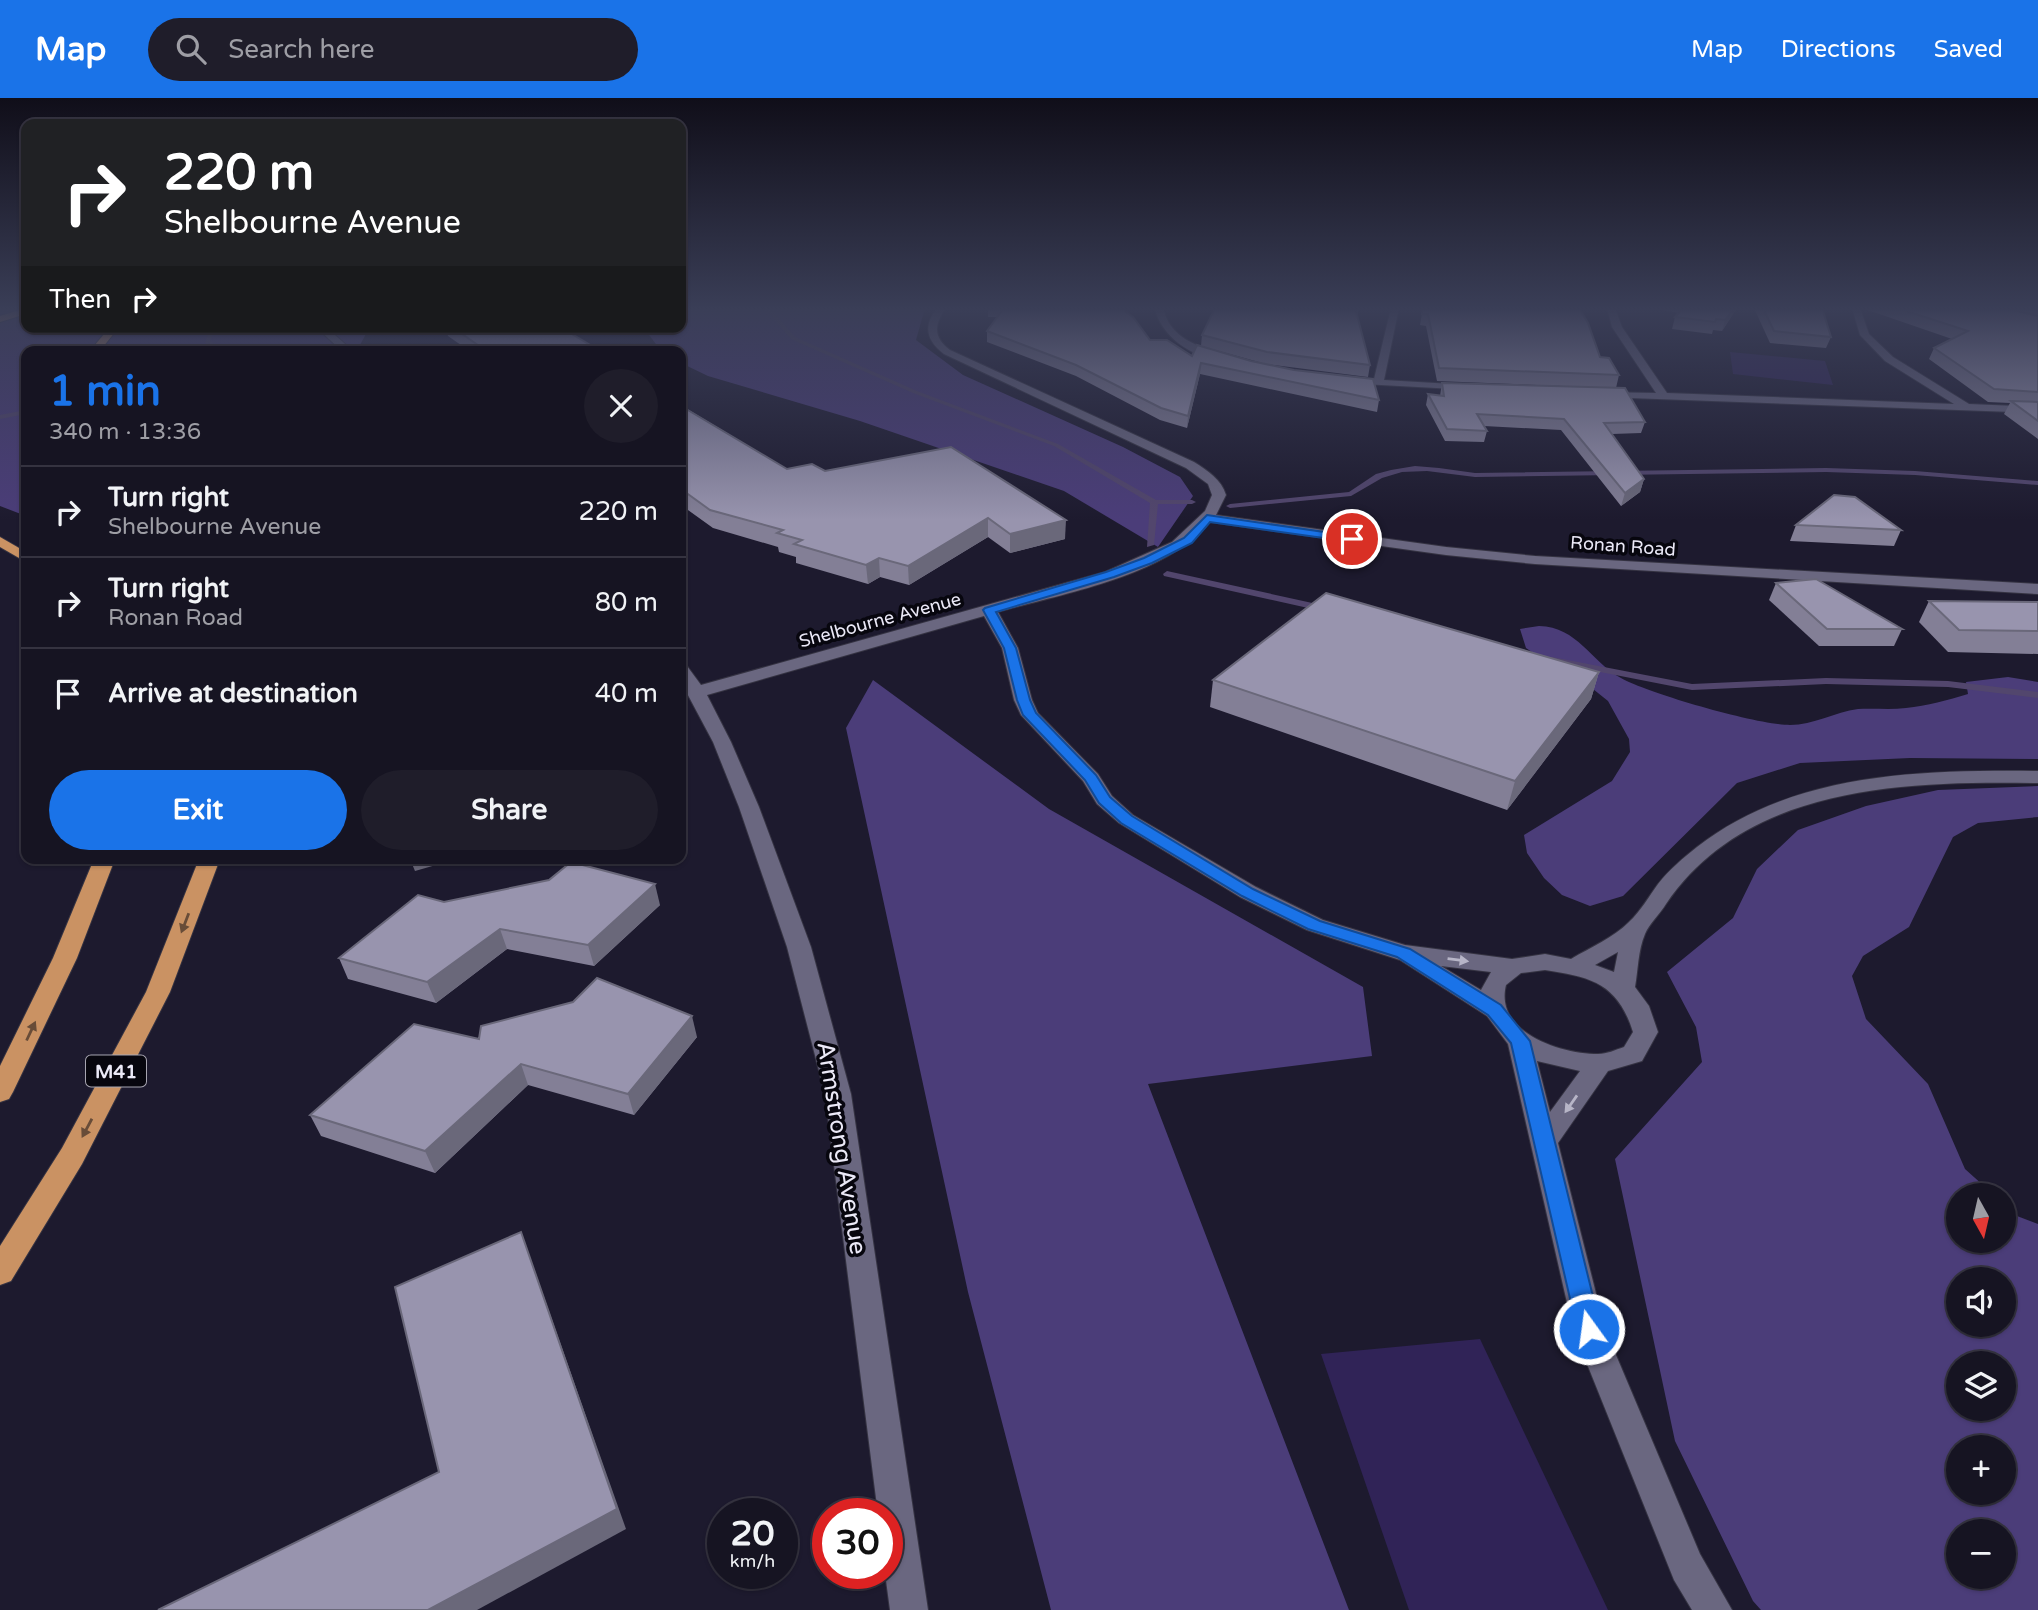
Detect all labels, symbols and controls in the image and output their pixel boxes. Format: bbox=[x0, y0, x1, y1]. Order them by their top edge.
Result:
search box bbox=[148, 18, 638, 81]
text: Map bbox=[35, 30, 106, 69]
icon: search bbox=[172, 30, 210, 68]
text: Search here bbox=[228, 34, 374, 65]
text: Map bbox=[1691, 35, 1743, 64]
text: Directions bbox=[1781, 35, 1896, 64]
text: Saved bbox=[1934, 35, 2003, 64]
text: 220 m bbox=[164, 144, 314, 203]
icon: right bbox=[49, 147, 140, 238]
text: Shelbourne Avenue bbox=[164, 204, 461, 242]
icon: right bbox=[125, 280, 163, 318]
text: Then bbox=[49, 284, 111, 315]
text: 1 min bbox=[49, 366, 161, 417]
button: close bbox=[584, 369, 658, 443]
text: 340 m · 13:36 bbox=[49, 418, 201, 446]
text: Turn right bbox=[108, 482, 229, 513]
icon: right bbox=[49, 493, 87, 531]
text: 220 m bbox=[578, 496, 658, 527]
pin bbox=[1322, 509, 1382, 569]
text: Shelbourne Avenue bbox=[108, 513, 321, 541]
icon: arrive bbox=[1333, 520, 1371, 558]
street label: Ronan Road bbox=[1570, 531, 1676, 561]
text: Turn right bbox=[108, 573, 229, 604]
icon: right bbox=[49, 584, 87, 622]
text: 80 m bbox=[595, 587, 658, 618]
street label: Shelbourne Avenue bbox=[796, 588, 964, 652]
text: Ronan Road bbox=[108, 604, 243, 632]
icon: arrive bbox=[49, 675, 87, 713]
text: Arrive at destination bbox=[108, 678, 358, 709]
text: 40 m bbox=[595, 678, 658, 709]
button: Exit bbox=[49, 770, 347, 850]
button: Share bbox=[361, 770, 658, 850]
one-way arrow bbox=[179, 912, 190, 933]
one-way arrow bbox=[1447, 955, 1469, 966]
one-way arrow bbox=[25, 1021, 36, 1041]
street label: Armstrong Avenue bbox=[810, 1040, 873, 1256]
road number: M41 bbox=[86, 1056, 146, 1086]
one-way arrow bbox=[1564, 1095, 1578, 1113]
one-way arrow bbox=[81, 1118, 93, 1138]
north arrow bbox=[1946, 1183, 2016, 1253]
map controls bbox=[1946, 1183, 2016, 1589]
button: sound bbox=[1946, 1267, 2016, 1337]
position arrow bbox=[1552, 1292, 1626, 1366]
button: layers bbox=[1946, 1351, 2016, 1421]
button: + bbox=[1946, 1435, 2016, 1505]
speed limit sign: 30 bbox=[812, 1498, 903, 1589]
text: 20 bbox=[731, 1513, 774, 1555]
button: − bbox=[1946, 1519, 2016, 1589]
text: km/h bbox=[730, 1550, 775, 1572]

